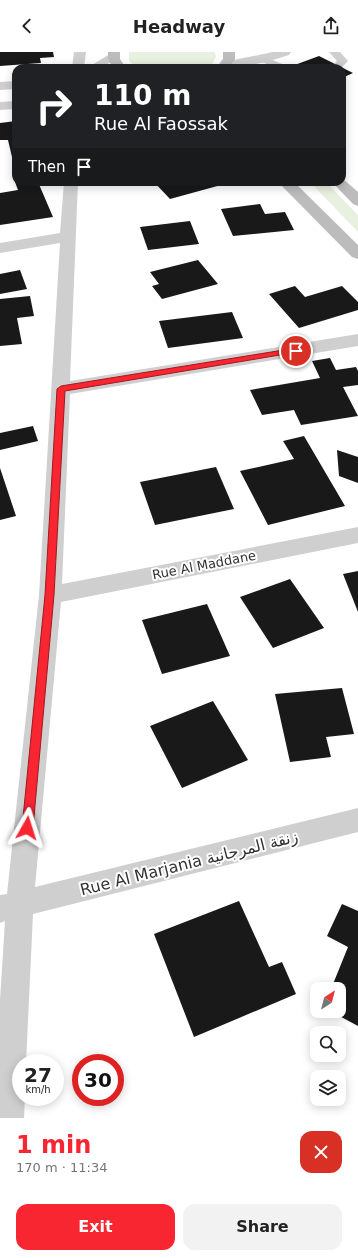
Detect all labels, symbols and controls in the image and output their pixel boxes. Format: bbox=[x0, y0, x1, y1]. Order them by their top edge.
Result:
icon: back bbox=[16, 15, 38, 37]
icon: share bbox=[320, 15, 342, 37]
text: Headway bbox=[133, 16, 225, 37]
text: 110 m bbox=[94, 79, 191, 112]
icon: right bbox=[28, 80, 80, 132]
text: Rue Al Faossak bbox=[94, 113, 228, 134]
icon: arrive bbox=[73, 156, 95, 178]
text: Then bbox=[28, 158, 65, 176]
pin bbox=[279, 334, 313, 368]
icon: arrive bbox=[285, 340, 307, 362]
street label: Rue Al Maddane bbox=[151, 548, 257, 582]
position arrow bbox=[6, 807, 48, 849]
street label: Rue Al Marjania زنقة المرجانية bbox=[78, 827, 300, 900]
north arrow bbox=[310, 982, 346, 1018]
map controls bbox=[310, 982, 346, 1106]
button: search bbox=[310, 1026, 346, 1062]
speed limit sign: 30 bbox=[72, 1054, 124, 1106]
text: 27 bbox=[24, 1063, 52, 1087]
button: layers bbox=[310, 1070, 346, 1106]
text: km/h bbox=[25, 1084, 51, 1095]
text: 1 min bbox=[16, 1131, 91, 1159]
button: close bbox=[300, 1131, 342, 1173]
text: 170 m · 11:34 bbox=[16, 1160, 107, 1175]
button: Exit bbox=[16, 1204, 175, 1250]
button: Share bbox=[183, 1204, 342, 1250]

